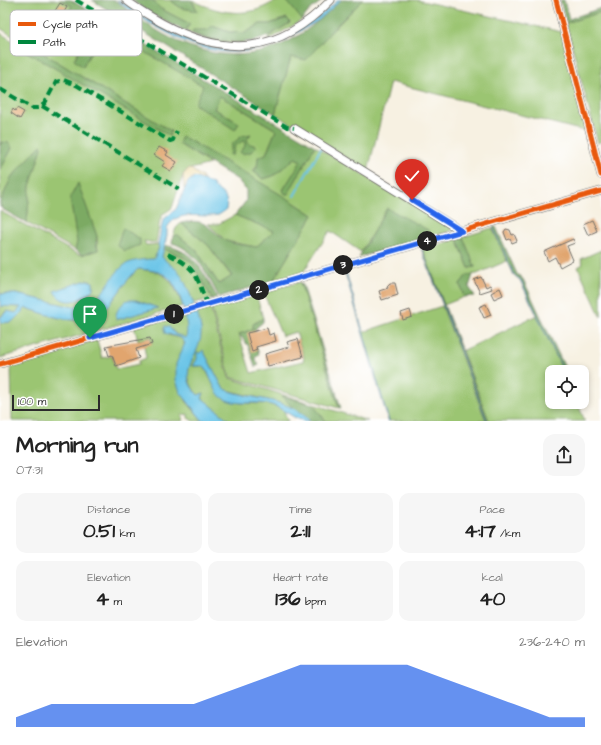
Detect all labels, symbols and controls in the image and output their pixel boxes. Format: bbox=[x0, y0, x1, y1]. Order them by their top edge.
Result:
legend bbox=[10, 10, 142, 56]
text: Cycle path bbox=[43, 17, 98, 33]
text: Path bbox=[43, 35, 66, 50]
pin bbox=[395, 159, 429, 200]
icon: check bbox=[401, 165, 423, 187]
pin: 4 bbox=[417, 231, 437, 251]
text: 4 bbox=[423, 233, 431, 248]
pin: 3 bbox=[333, 255, 353, 275]
text: 3 bbox=[340, 257, 346, 272]
pin: 2 bbox=[249, 280, 269, 300]
text: 2 bbox=[256, 282, 262, 297]
pin bbox=[73, 297, 107, 338]
icon: arrive bbox=[79, 303, 101, 325]
pin: 1 bbox=[164, 304, 184, 324]
text: 1 bbox=[173, 306, 175, 321]
map controls bbox=[545, 365, 589, 409]
button: locate bbox=[545, 365, 589, 409]
scale bar bbox=[12, 393, 100, 412]
text: 100 m bbox=[18, 394, 46, 409]
text: Morning run bbox=[16, 430, 139, 461]
button: share bbox=[543, 434, 585, 476]
text: 07:31 bbox=[16, 461, 43, 479]
text: Distance bbox=[87, 502, 130, 517]
text: Time bbox=[289, 502, 312, 517]
text: Pace bbox=[479, 502, 505, 517]
text: 0.51 bbox=[83, 517, 115, 545]
text: 2:11 bbox=[291, 517, 310, 545]
text: 4:17 bbox=[464, 517, 496, 545]
text: km bbox=[115, 526, 135, 541]
text: /km bbox=[496, 526, 520, 541]
text: Elevation bbox=[87, 570, 130, 585]
text: Heart rate bbox=[273, 570, 328, 585]
text: kcal bbox=[482, 570, 503, 585]
text: 4 bbox=[96, 585, 109, 613]
text: 136 bbox=[275, 585, 301, 613]
text: 40 bbox=[479, 585, 505, 613]
text: m bbox=[109, 594, 122, 609]
text: bpm bbox=[301, 594, 326, 609]
text: Elevation bbox=[16, 633, 67, 651]
text: 236–240 m bbox=[519, 633, 585, 651]

